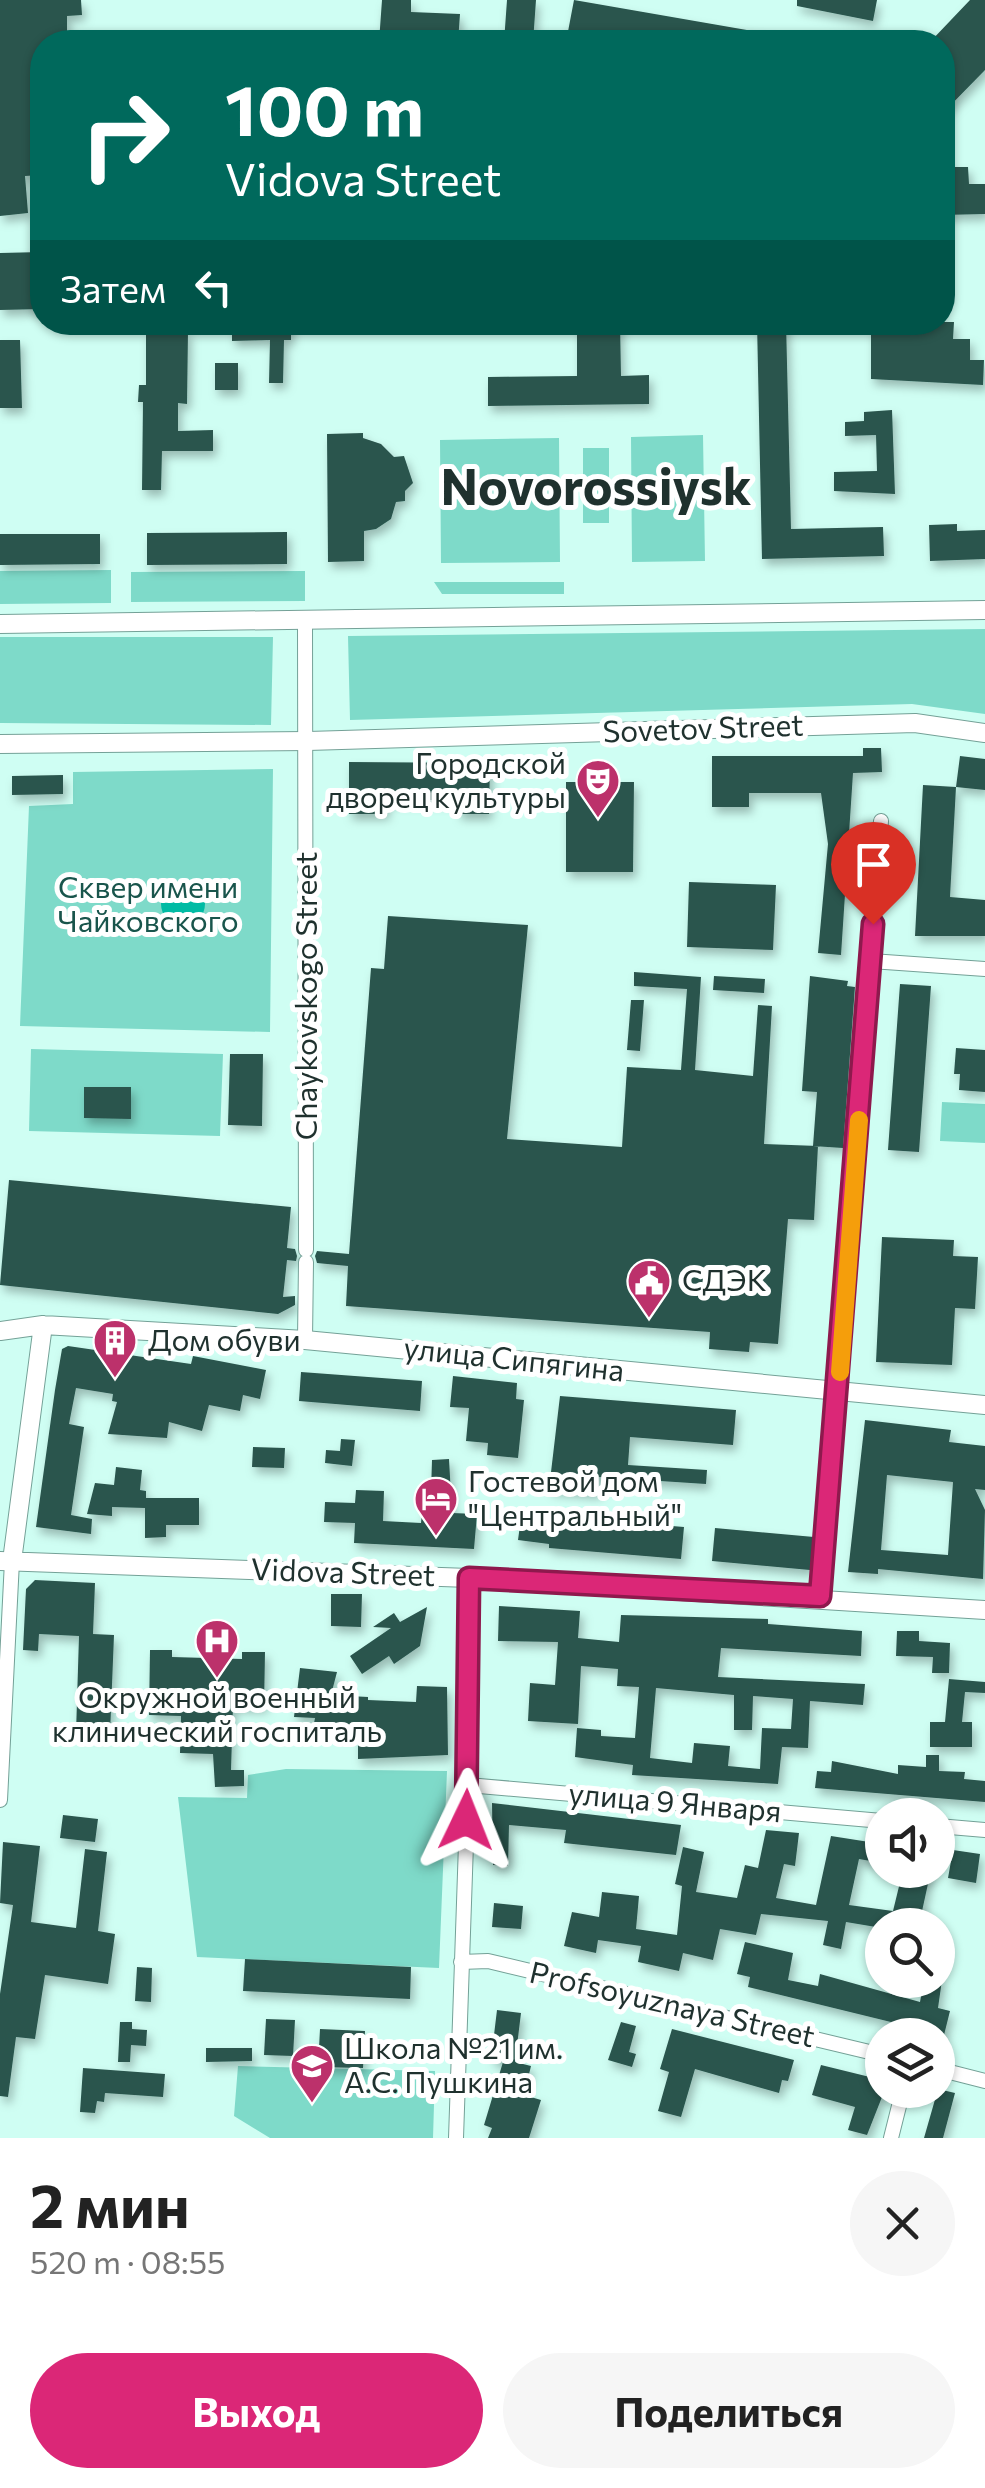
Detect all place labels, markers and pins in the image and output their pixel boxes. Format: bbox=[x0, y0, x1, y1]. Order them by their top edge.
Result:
place label: Городской дворец культуры bbox=[326, 743, 566, 814]
theatre icon: Городской дворец культуры bbox=[575, 758, 621, 819]
pin bbox=[831, 822, 916, 925]
public building icon: СДЭК bbox=[626, 1258, 672, 1319]
place label: СДЭК bbox=[682, 1260, 767, 1297]
building icon: Дом обуви bbox=[92, 1318, 138, 1379]
place label: Дом обуви bbox=[148, 1320, 301, 1357]
place label: Гостевой дом "Центральный" bbox=[468, 1461, 682, 1532]
hotel icon: Гостевой дом "Центральный" bbox=[413, 1476, 459, 1537]
hospital icon: Окружной военный клинический госпиталь bbox=[194, 1618, 240, 1679]
place label: Окружной военный клинический госпиталь bbox=[52, 1677, 382, 1748]
place label: Школа №21 им. А.С. Пушкина bbox=[344, 2028, 563, 2099]
school or university icon: Школа №21 им. А.С. Пушкина bbox=[289, 2043, 335, 2104]

